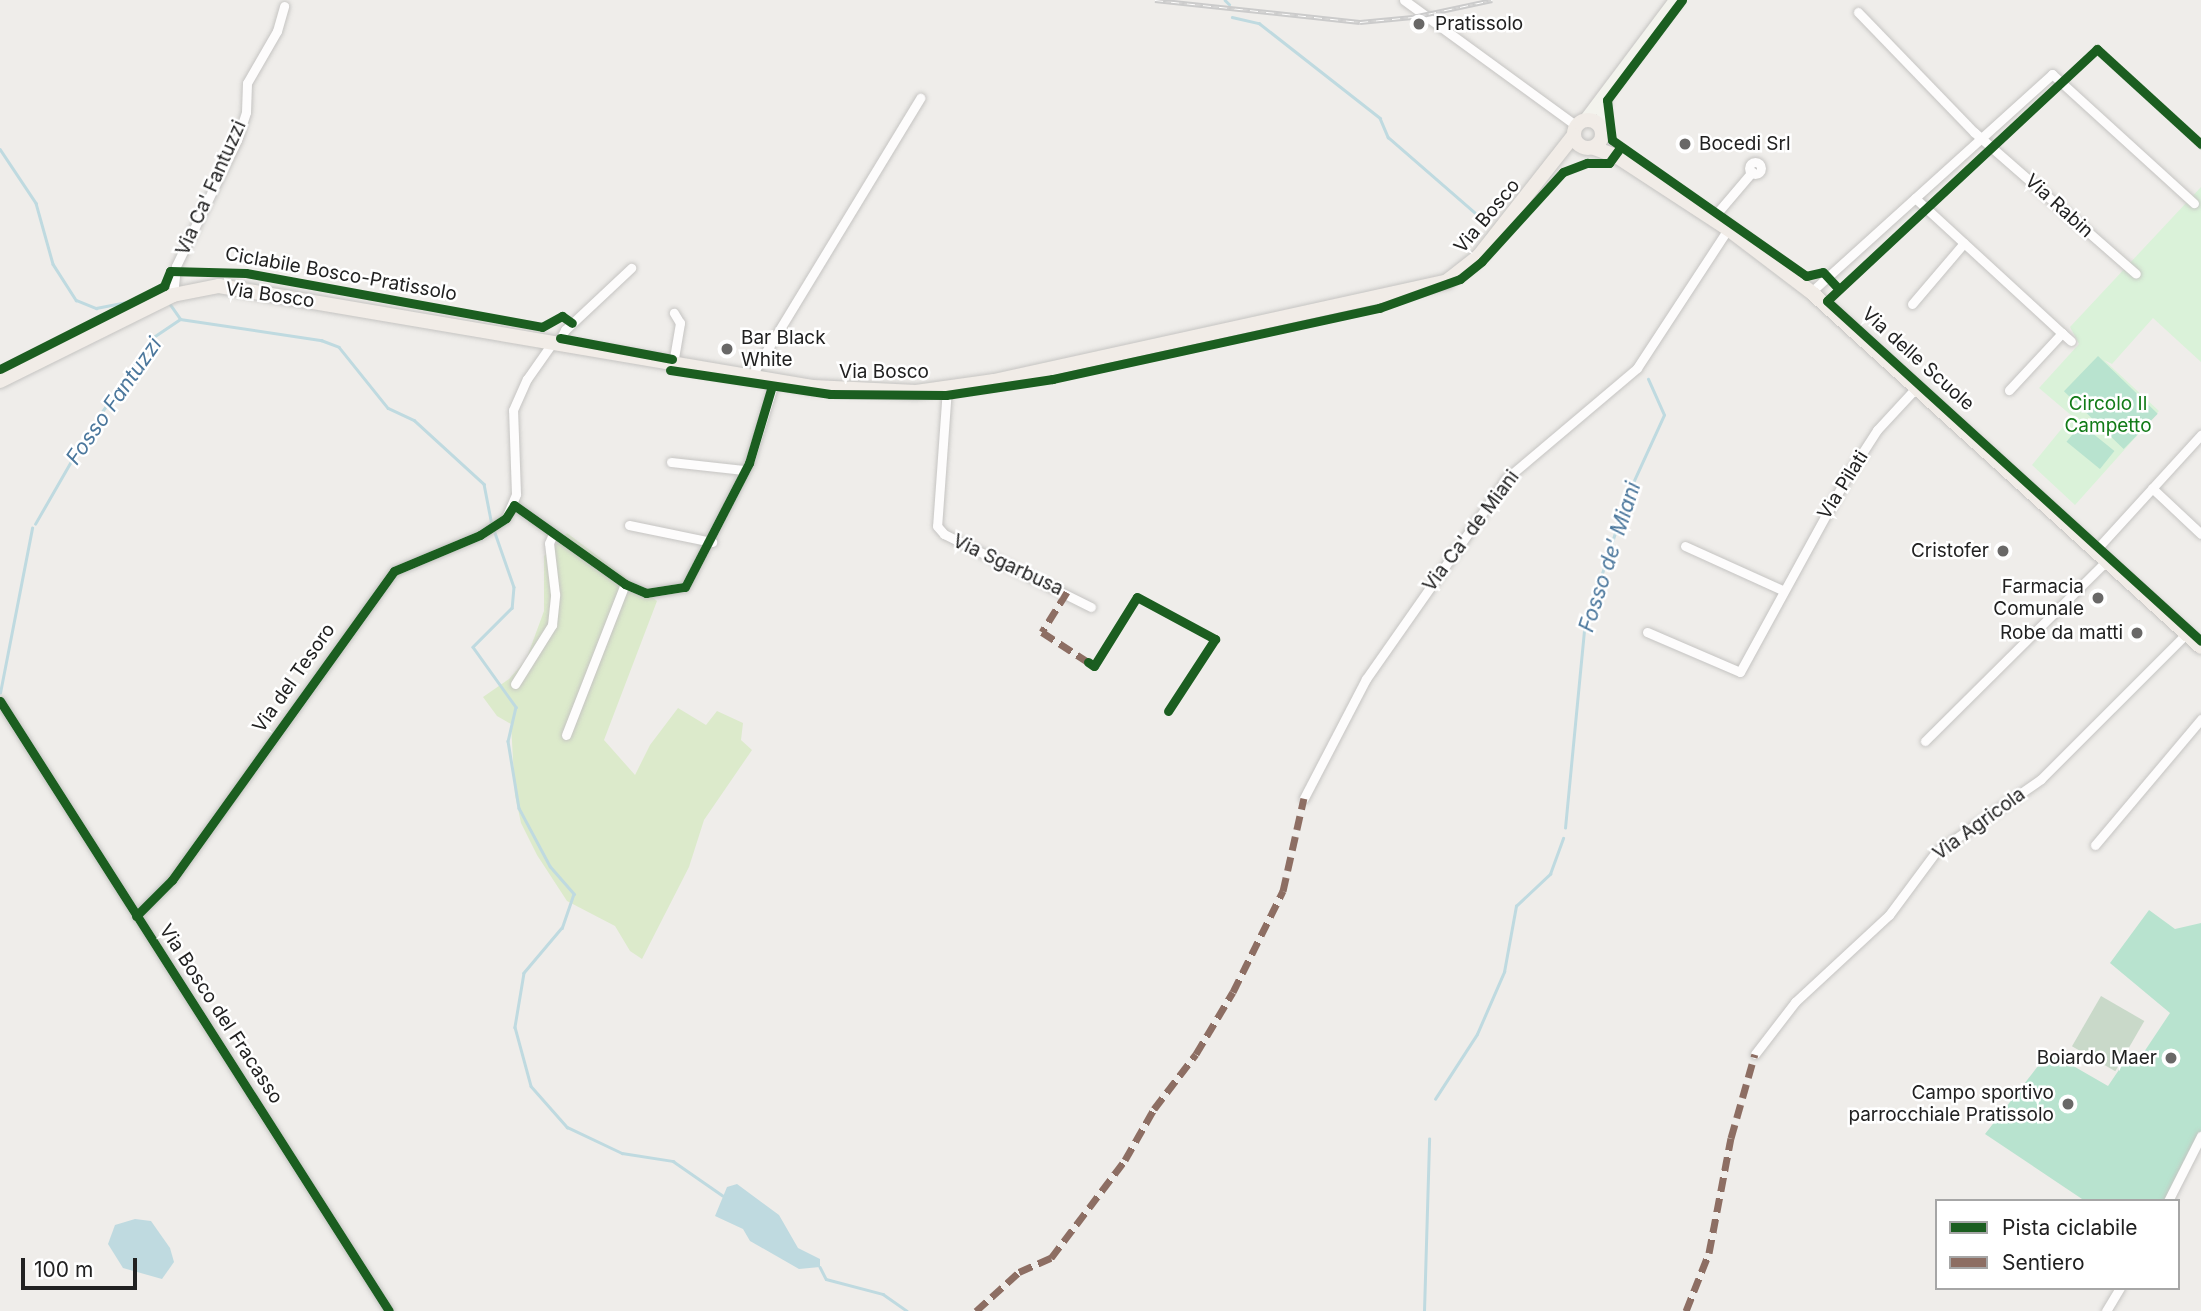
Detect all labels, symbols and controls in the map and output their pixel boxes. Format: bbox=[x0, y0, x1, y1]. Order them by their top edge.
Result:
place label: Pratissolo bbox=[1435, 13, 1523, 35]
marker: Pratissolo bbox=[1409, 14, 1429, 34]
street label: Via Ca' Fantuzzi bbox=[171, 117, 251, 259]
place label: Bocedi Srl bbox=[1699, 133, 1791, 155]
marker: Bocedi Srl bbox=[1677, 136, 1693, 152]
street label: Via Rabin bbox=[2020, 169, 2098, 243]
street label: Via Bosco bbox=[1449, 174, 1525, 258]
street label: Ciclabile Bosco-Pratissolo bbox=[223, 242, 459, 306]
street label: Via Bosco bbox=[224, 277, 316, 313]
street label: Via delle Scuole bbox=[1857, 303, 1979, 415]
place label: Bar Black White bbox=[741, 327, 826, 371]
water label: Fosso Fantuzzi bbox=[61, 333, 167, 469]
marker: Bar Black White bbox=[719, 341, 735, 357]
street label: Via Bosco bbox=[839, 361, 929, 383]
park label: Circolo Il Campetto bbox=[2064, 393, 2152, 437]
street label: Via Pilati bbox=[1813, 447, 1873, 523]
street label: Via Ca' de Miani bbox=[1418, 466, 1524, 596]
water label: Fosso de' Miani bbox=[1574, 479, 1646, 635]
street label: Via Sgarbusa bbox=[949, 529, 1067, 601]
place label: Cristofer bbox=[1911, 540, 1989, 562]
marker: Cristofer bbox=[1995, 543, 2011, 559]
place label: Farmacia Comunale bbox=[1993, 576, 2084, 620]
marker: Farmacia Comunale bbox=[2090, 590, 2106, 606]
street label: Via del Tesoro bbox=[248, 619, 340, 737]
place label: Robe da matti bbox=[2000, 622, 2123, 644]
marker: Robe da matti bbox=[2129, 625, 2145, 641]
street label: Via Agricola bbox=[1929, 783, 2029, 865]
street label: Via Bosco del Fracasso bbox=[154, 920, 288, 1108]
place label: Boiardo Maer bbox=[2037, 1047, 2157, 1069]
marker: Boiardo Maer bbox=[2163, 1050, 2179, 1066]
place label: Campo sportivo parrocchiale Pratissolo bbox=[1848, 1082, 2054, 1126]
marker: Campo sportivo parrocchiale Pratissolo bbox=[2060, 1096, 2076, 1112]
legend bbox=[1935, 1199, 2180, 1290]
text: Pista ciclabile bbox=[2002, 1215, 2138, 1240]
scale bar bbox=[24, 1244, 140, 1288]
text: Sentiero bbox=[2002, 1250, 2084, 1275]
text: 100 m bbox=[34, 1257, 93, 1282]

